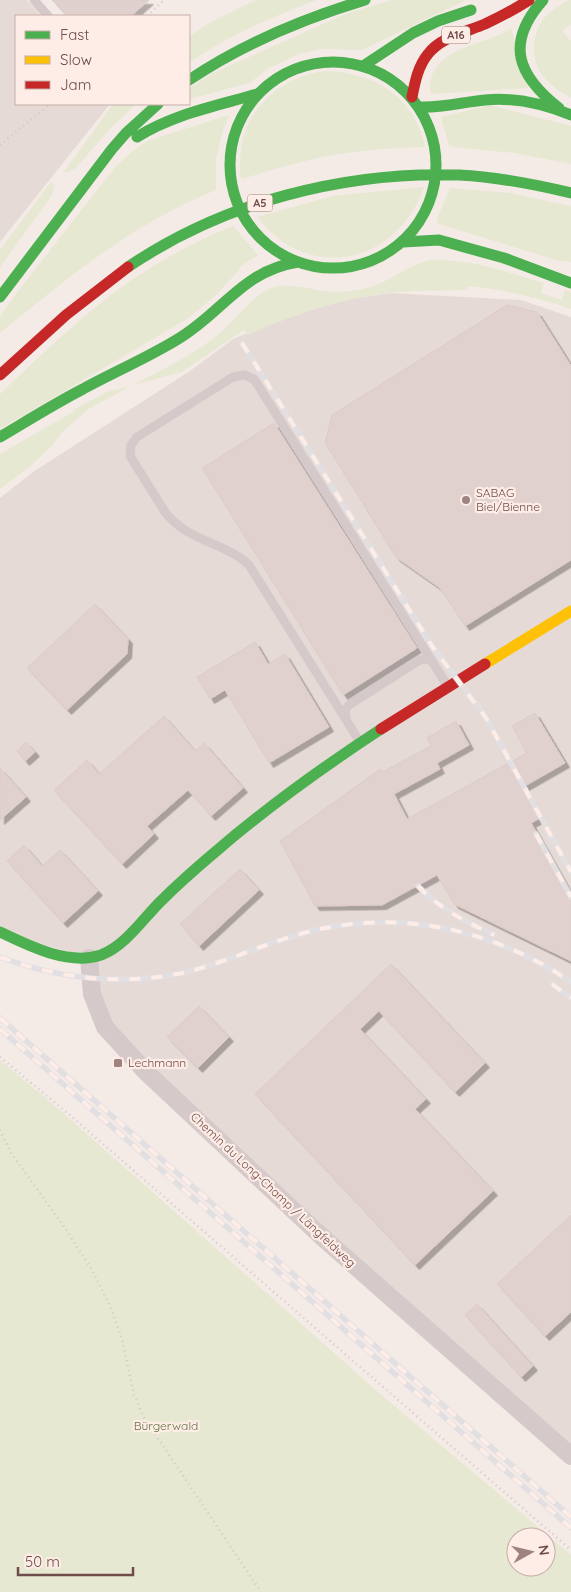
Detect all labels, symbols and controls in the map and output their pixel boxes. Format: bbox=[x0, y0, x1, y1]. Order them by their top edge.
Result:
legend bbox=[15, 15, 190, 105]
text: Fast bbox=[60, 25, 89, 44]
road number: A16 bbox=[442, 26, 470, 44]
text: Slow bbox=[60, 50, 92, 69]
text: Jam bbox=[60, 75, 91, 94]
road number: A5 bbox=[248, 194, 272, 212]
place label: SABAG Biel/Bienne bbox=[476, 485, 540, 514]
marker: SABAG Biel/Bienne bbox=[460, 494, 472, 506]
place label: Lechmann bbox=[128, 1055, 186, 1070]
marker: Lechmann bbox=[112, 1057, 124, 1069]
street label: Chemin du Long-Champ / Längfeldweg bbox=[188, 1109, 359, 1270]
park label: Bürgerwald bbox=[134, 1418, 198, 1433]
north arrow bbox=[506, 1527, 556, 1577]
scale bar bbox=[18, 1544, 132, 1576]
text: N bbox=[534, 1544, 554, 1557]
text: 50 m bbox=[25, 1552, 60, 1571]

